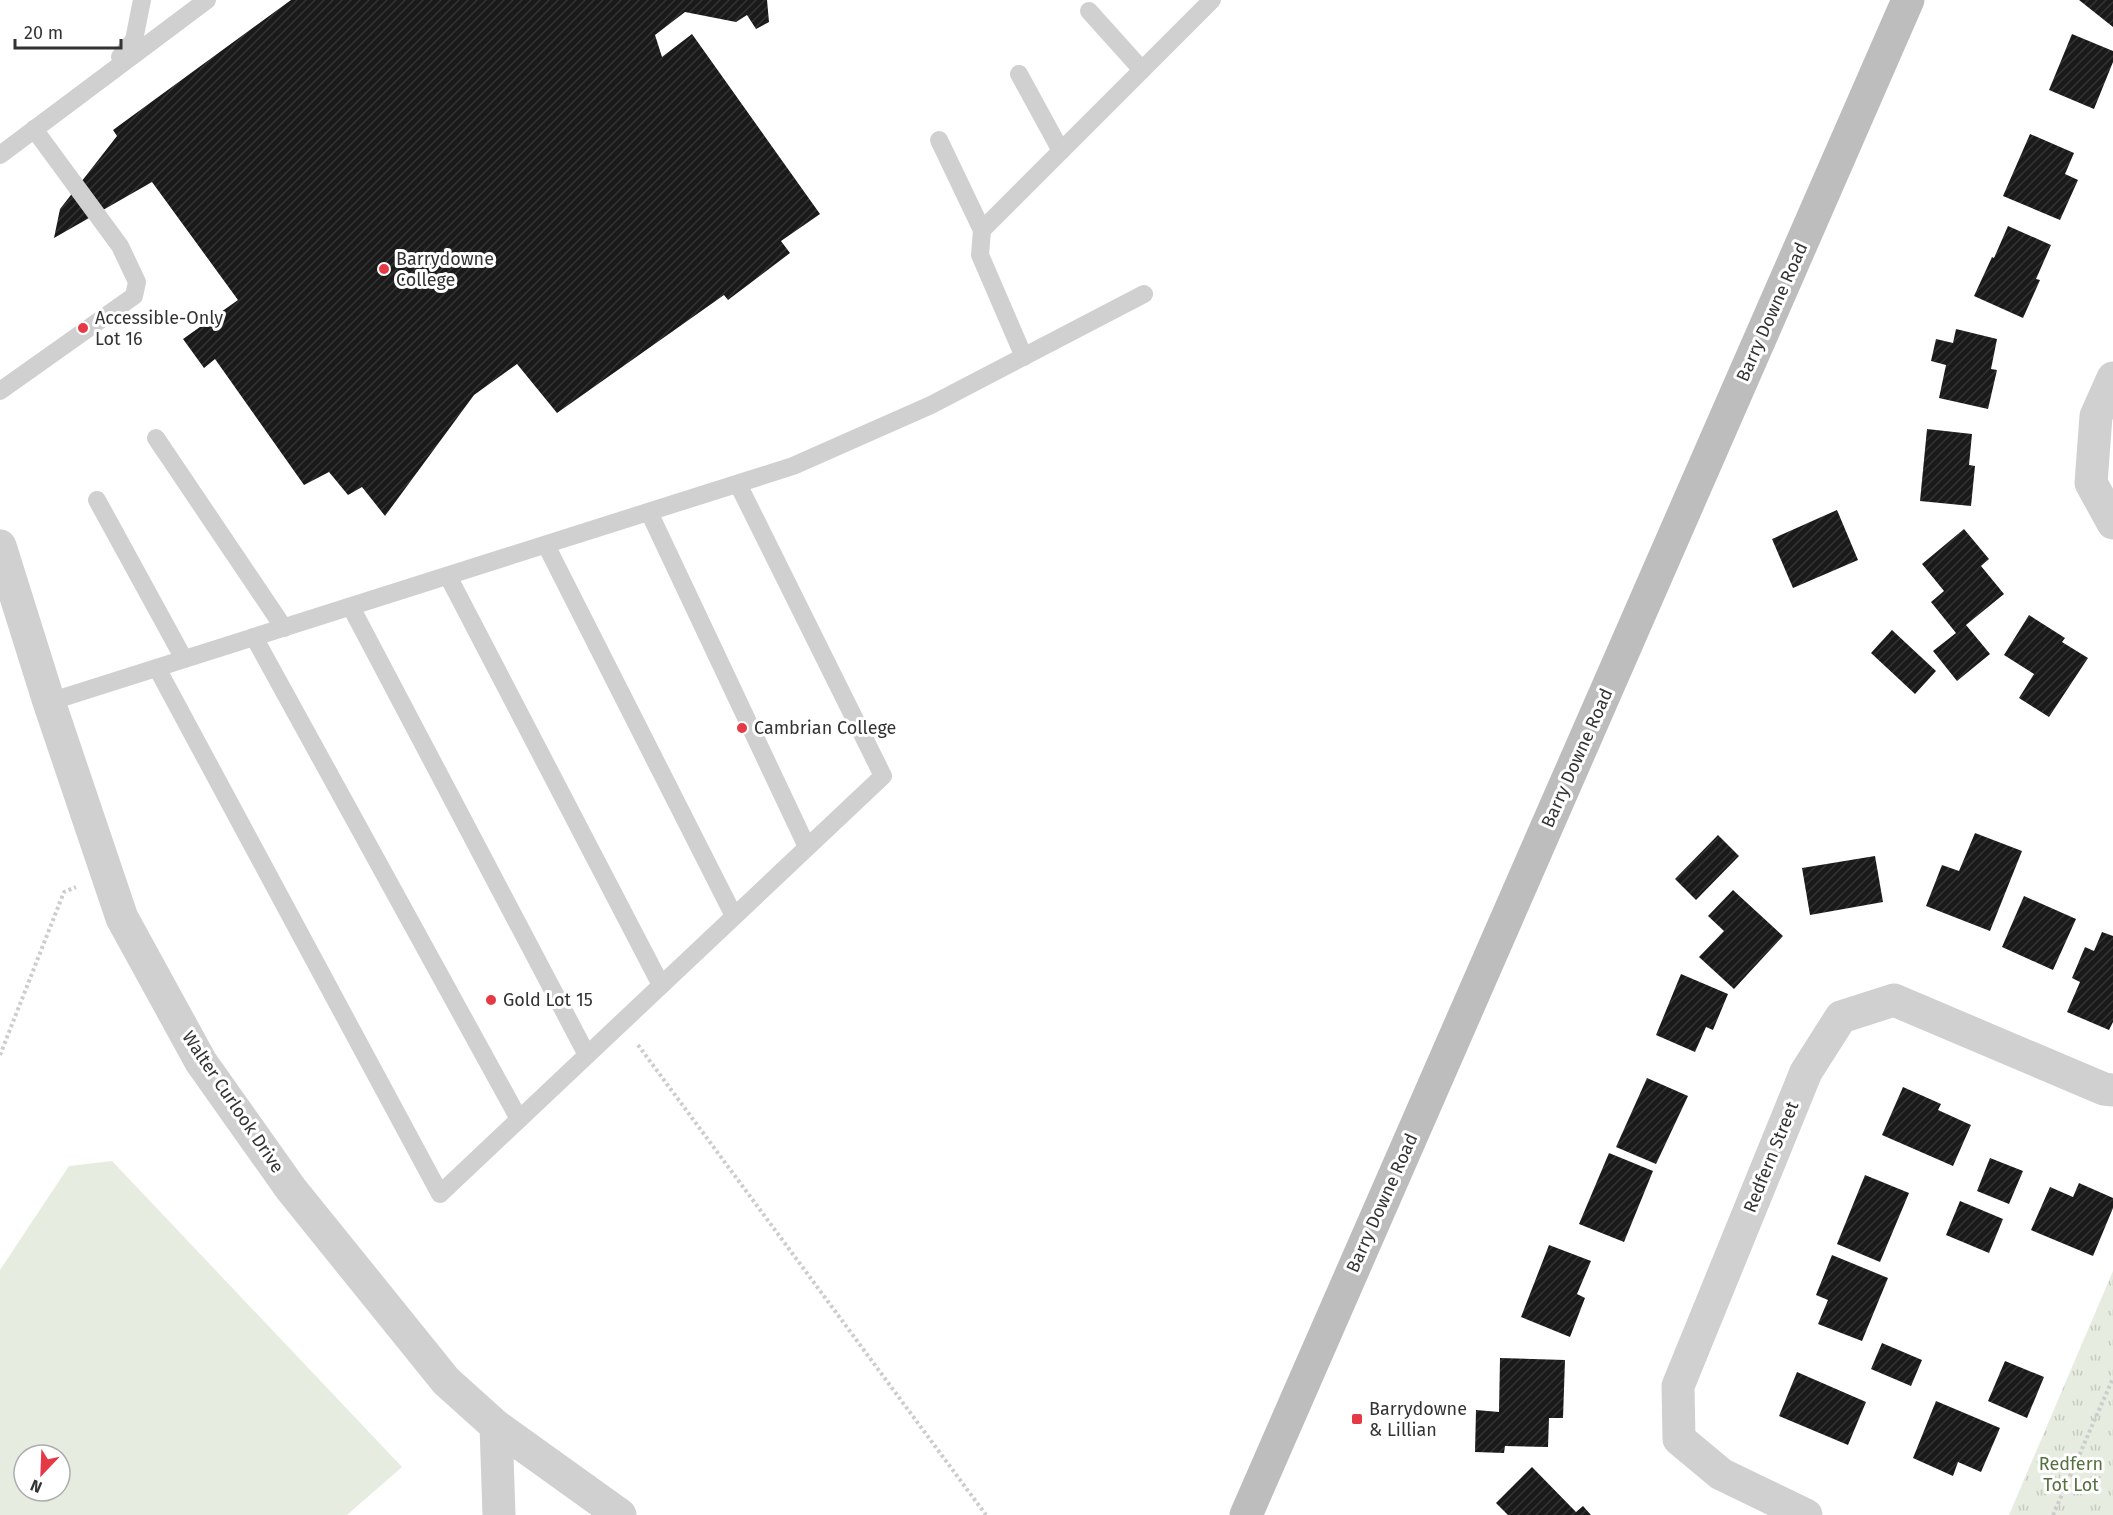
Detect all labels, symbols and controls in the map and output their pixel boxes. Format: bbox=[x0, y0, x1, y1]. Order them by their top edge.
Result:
scale bar bbox=[15, 12, 122, 50]
text: 20 m bbox=[24, 22, 63, 44]
street label: Barry Downe Road bbox=[1731, 239, 1813, 385]
place label: Barrydowne College bbox=[396, 248, 494, 291]
marker: Barrydowne College bbox=[377, 262, 391, 276]
place label: Accessible-Only Lot 16 bbox=[95, 307, 223, 350]
marker: Accessible-Only Lot 16 bbox=[76, 321, 90, 335]
street label: Barry Downe Road bbox=[1536, 685, 1618, 831]
place label: Cambrian College bbox=[754, 717, 896, 739]
marker: Cambrian College bbox=[735, 721, 749, 735]
place label: Gold Lot 15 bbox=[503, 989, 593, 1011]
marker: Gold Lot 15 bbox=[484, 993, 498, 1007]
street label: Walter Curlook Drive bbox=[177, 1027, 289, 1177]
street label: Redfern Street bbox=[1739, 1098, 1803, 1216]
street label: Barry Downe Road bbox=[1341, 1130, 1423, 1276]
place label: Barrydowne & Lillian bbox=[1369, 1398, 1467, 1441]
marker: Barrydowne & Lillian bbox=[1350, 1412, 1364, 1426]
north arrow bbox=[12, 1443, 72, 1503]
park label: Redfern Tot Lot bbox=[2039, 1453, 2103, 1496]
text: N bbox=[28, 1476, 45, 1497]

